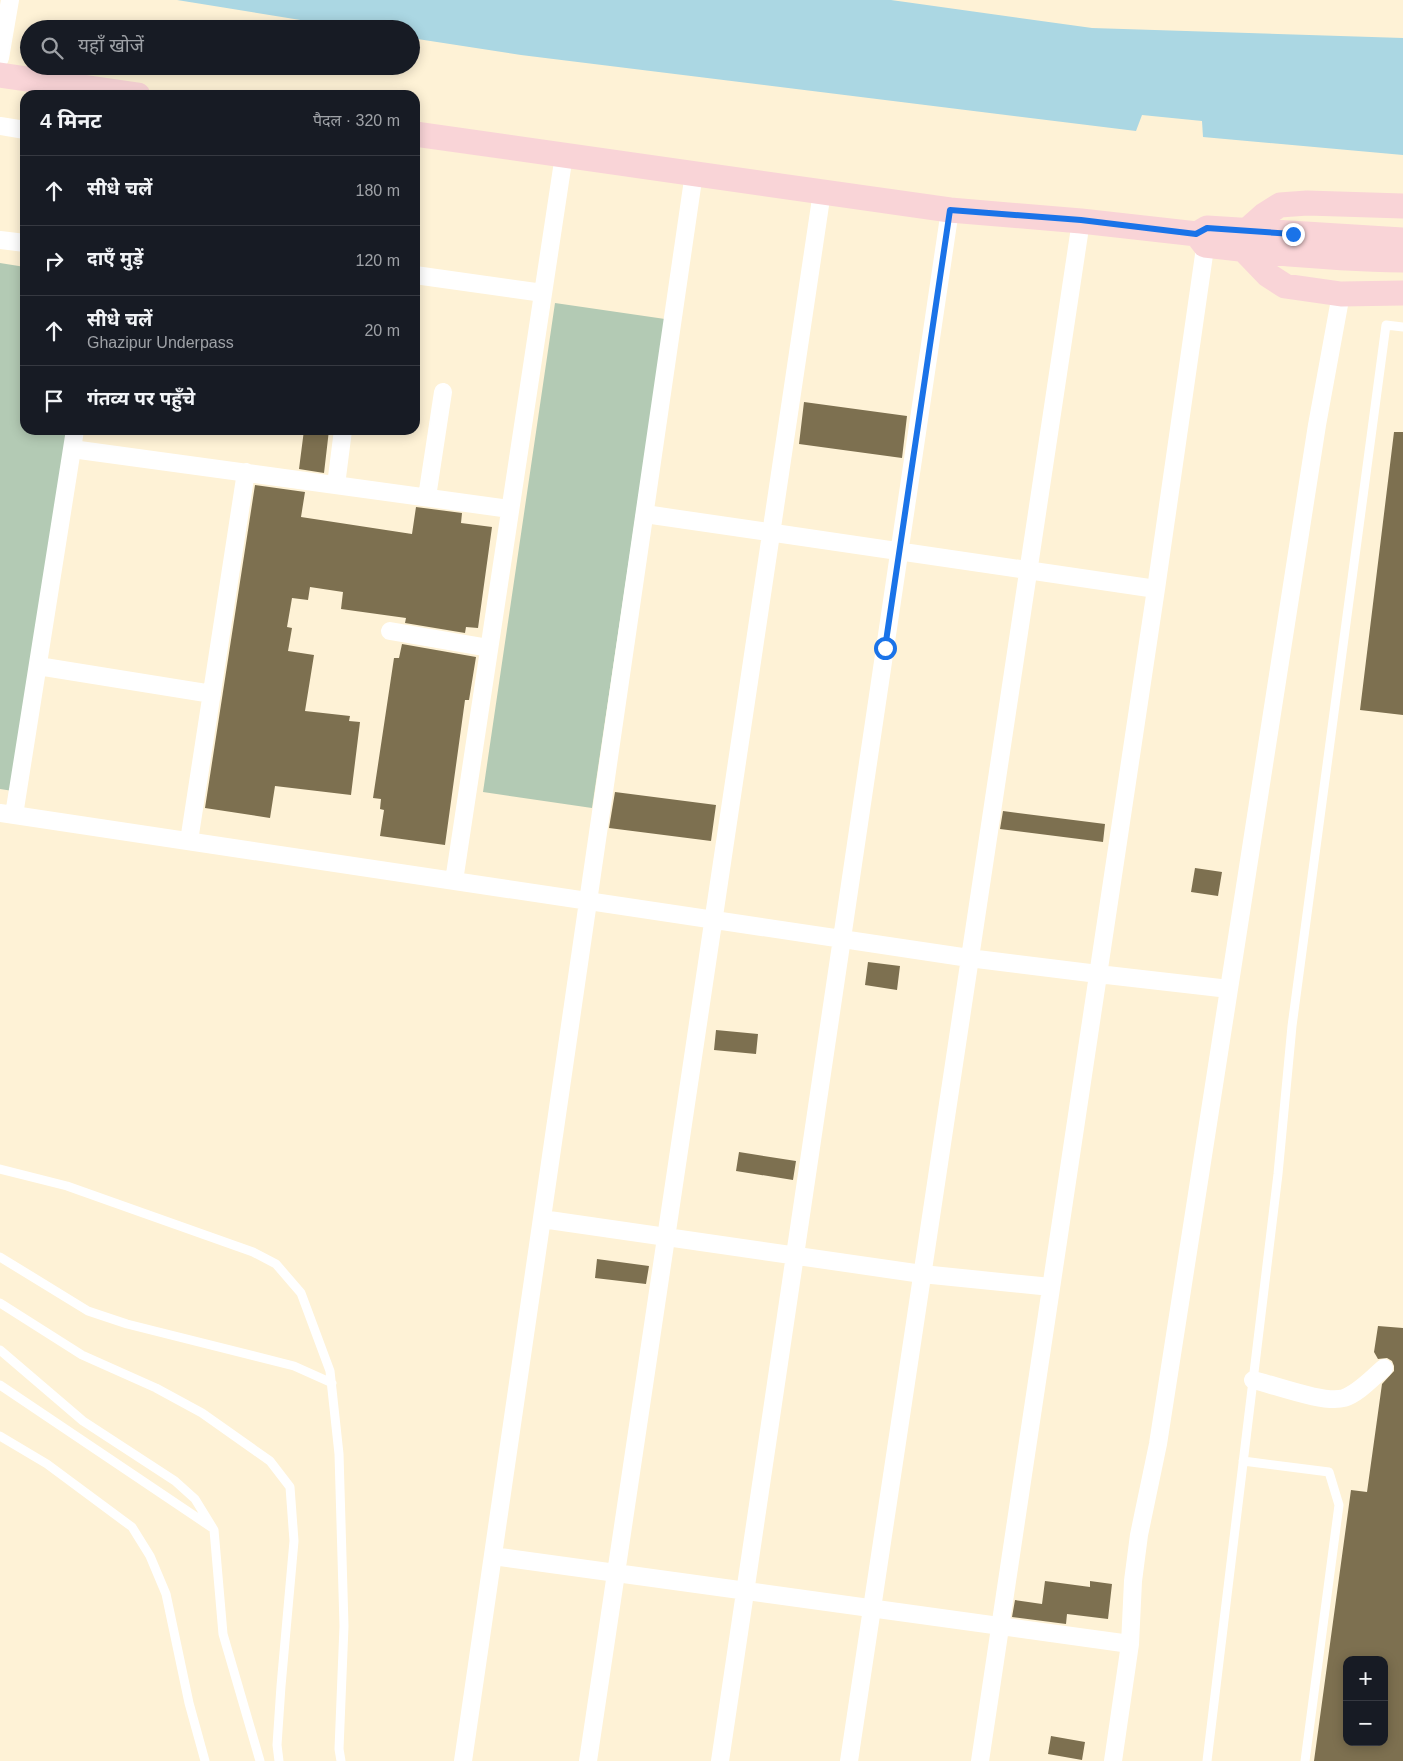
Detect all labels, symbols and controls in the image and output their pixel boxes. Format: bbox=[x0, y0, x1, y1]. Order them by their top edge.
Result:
search box bbox=[20, 20, 420, 75]
icon: search bbox=[38, 34, 66, 62]
text: यहाँ खोजें bbox=[78, 35, 144, 56]
text: 4 मिनट bbox=[40, 109, 102, 132]
text: पैदल · 320 m bbox=[313, 112, 400, 129]
icon: ahead bbox=[40, 177, 68, 205]
text: सीधे चलें bbox=[87, 178, 152, 199]
text: 180 m bbox=[356, 182, 400, 199]
route end bbox=[1282, 223, 1305, 246]
icon: right bbox=[40, 247, 68, 275]
text: दाएँ मुड़ें bbox=[87, 248, 143, 269]
text: 120 m bbox=[356, 252, 400, 269]
text: सीधे चलें bbox=[87, 309, 152, 330]
icon: ahead bbox=[40, 317, 68, 345]
text: 20 m bbox=[364, 322, 400, 339]
text: Ghazipur Underpass bbox=[87, 334, 234, 351]
icon: arrive bbox=[40, 387, 68, 415]
text: गंतव्य पर पहुँचे bbox=[87, 388, 195, 409]
route start bbox=[874, 637, 897, 660]
map controls bbox=[1343, 1656, 1388, 1746]
button: + bbox=[1343, 1656, 1388, 1701]
button: − bbox=[1343, 1701, 1388, 1746]

